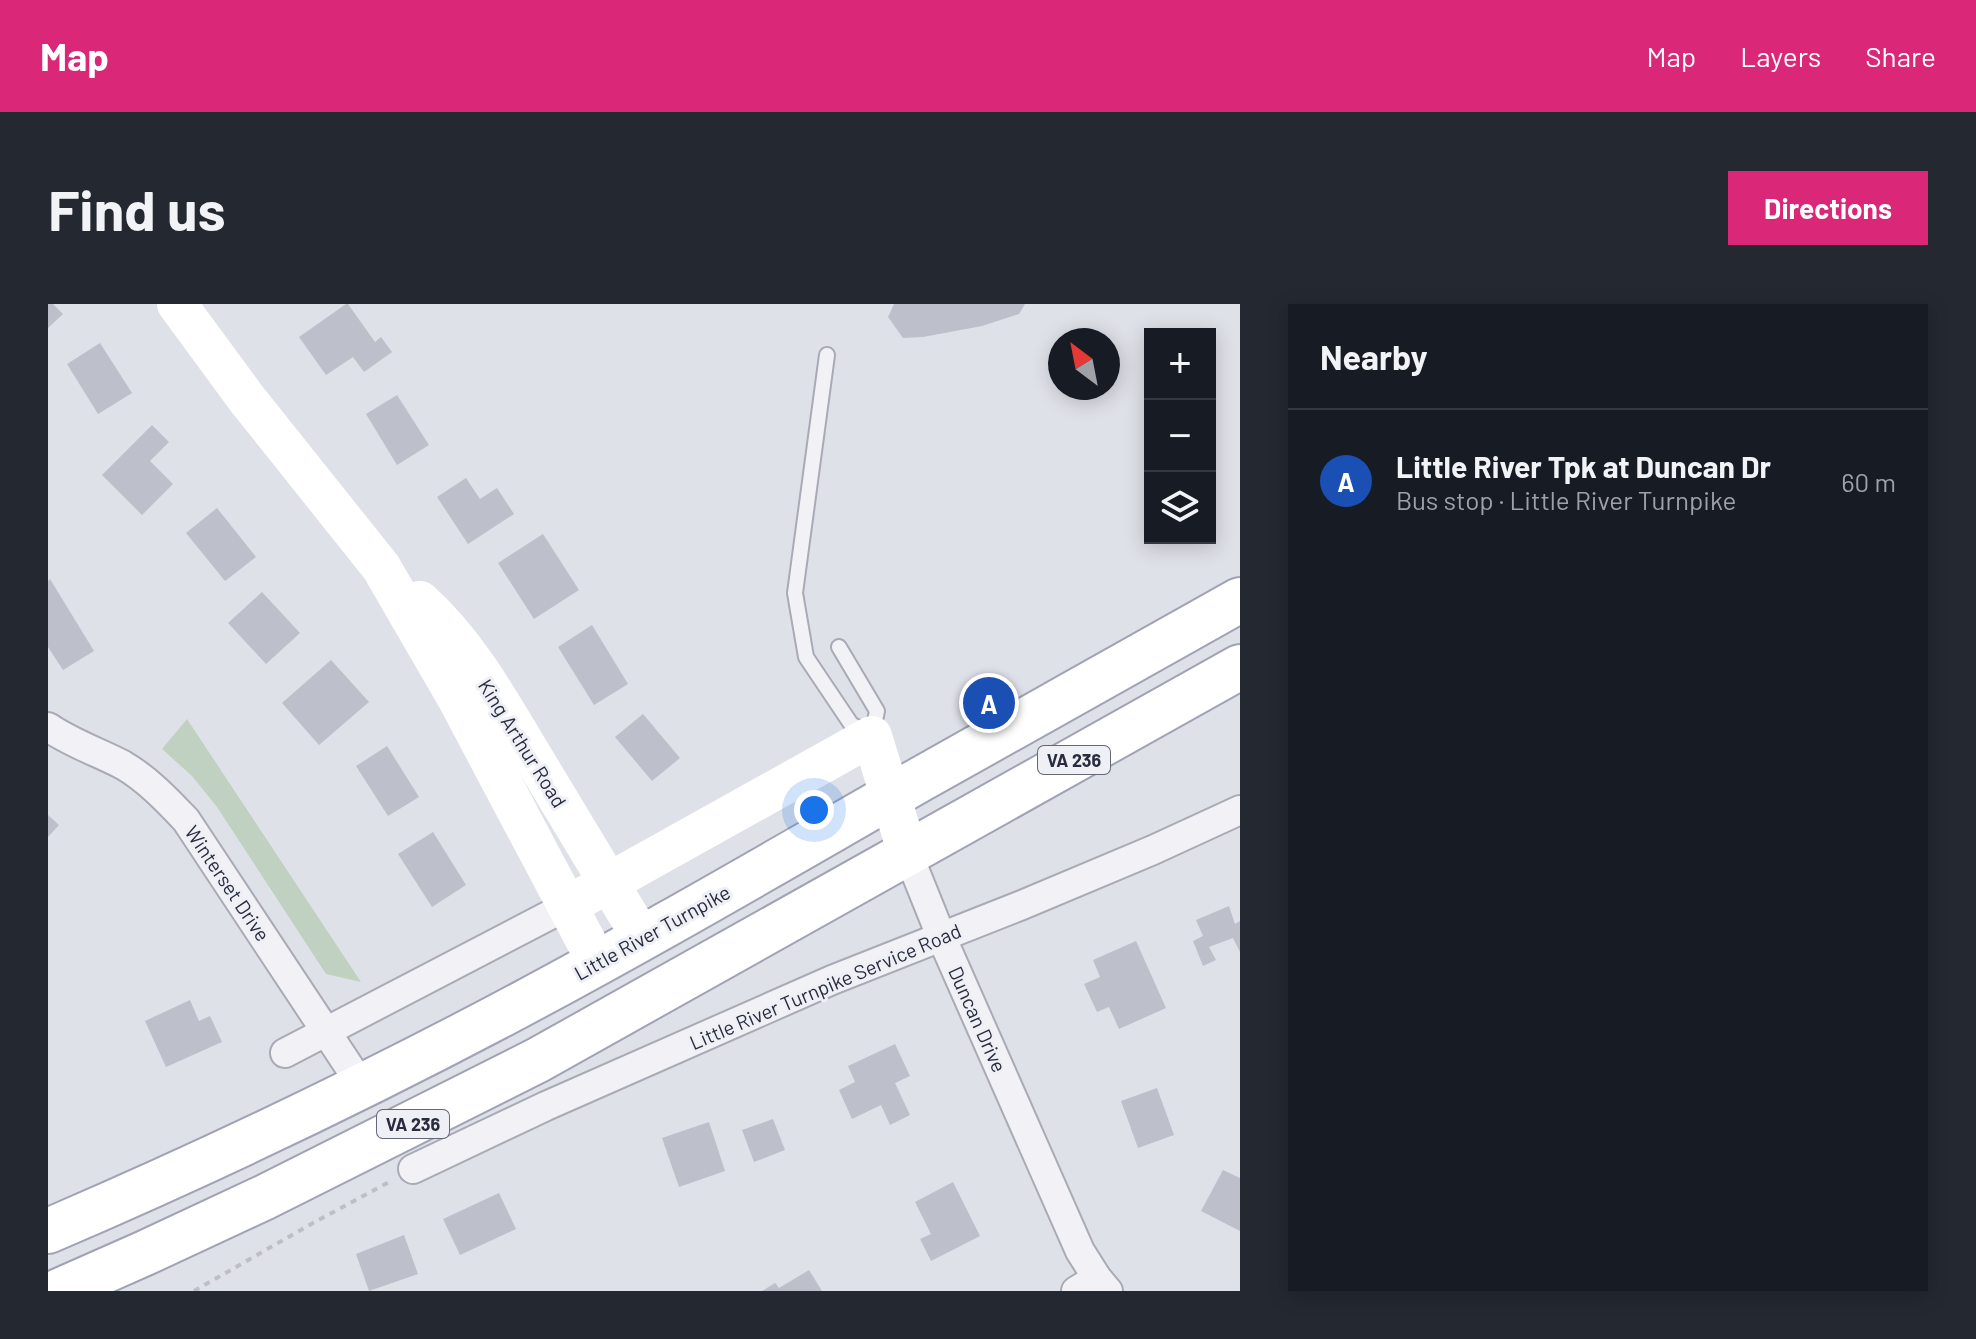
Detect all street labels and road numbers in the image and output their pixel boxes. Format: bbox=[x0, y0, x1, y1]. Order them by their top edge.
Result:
street label: King Arthur Road bbox=[474, 674, 572, 812]
road number: VA 236 bbox=[1038, 746, 1110, 774]
street label: Winterset Drive bbox=[181, 821, 275, 945]
street label: Little River Turnpike bbox=[570, 879, 734, 985]
street label: Little River Turnpike Service Road bbox=[686, 918, 964, 1054]
street label: Duncan Drive bbox=[944, 962, 1012, 1076]
road number: VA 236 bbox=[377, 1110, 449, 1138]

